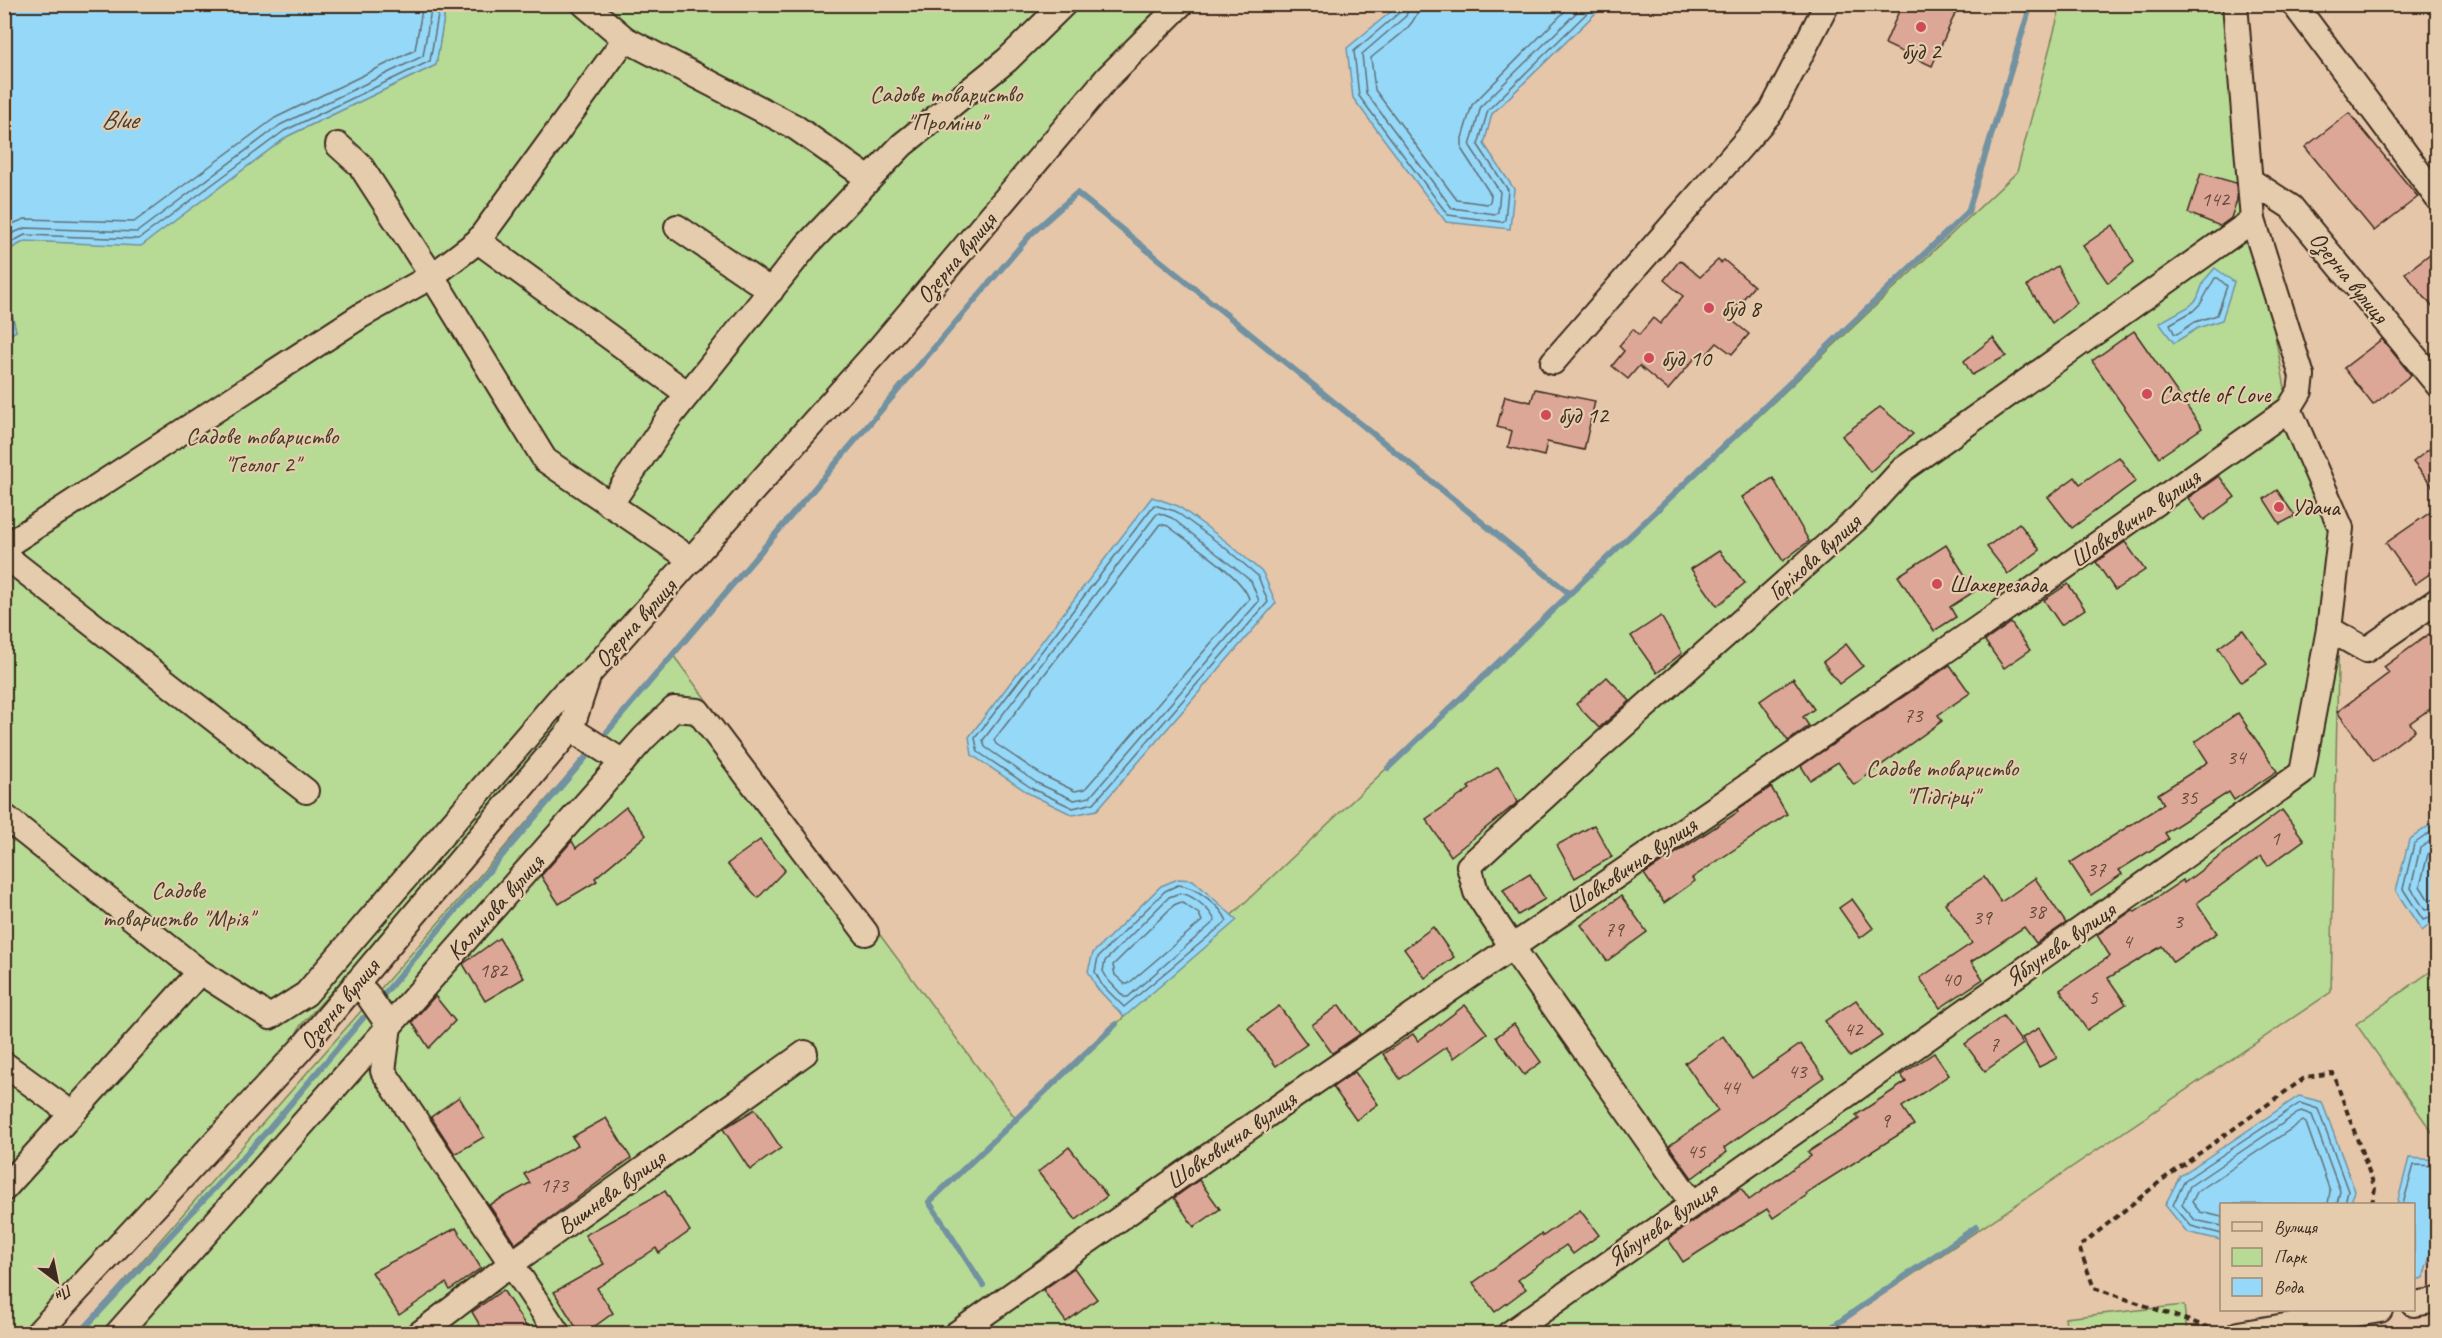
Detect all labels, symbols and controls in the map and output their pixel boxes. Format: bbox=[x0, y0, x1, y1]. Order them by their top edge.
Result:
marker: буд 2 bbox=[1914, 20, 1928, 34]
place label: буд 2 bbox=[1901, 36, 1943, 66]
park label: Садове товариство "Промінь" bbox=[870, 79, 1024, 137]
water label: Blue bbox=[101, 103, 141, 136]
house number: 142 bbox=[2201, 186, 2231, 212]
street label: Озерна вулиця bbox=[909, 205, 1004, 310]
street label: Озерна вулиця bbox=[2302, 225, 2396, 331]
place label: буд 8 bbox=[1721, 293, 1763, 323]
marker: буд 8 bbox=[1702, 301, 1716, 315]
place label: буд 10 bbox=[1661, 343, 1713, 373]
marker: буд 10 bbox=[1642, 351, 1656, 365]
place label: Castle of Love bbox=[2159, 379, 2273, 409]
marker: Castle of Love bbox=[2140, 387, 2154, 401]
place label: буд 12 bbox=[1558, 400, 1610, 430]
marker: буд 12 bbox=[1539, 408, 1553, 422]
park label: Садове товариство "Геолог 2" bbox=[186, 421, 340, 479]
street label: Шовковична вулиця bbox=[2064, 461, 2207, 574]
place label: Удача bbox=[2291, 492, 2341, 522]
marker: Удача bbox=[2272, 500, 2286, 514]
street label: Горіхова вулиця bbox=[1761, 506, 1868, 607]
place label: Шахерезада bbox=[1949, 569, 2048, 599]
street label: Озерна вулиця bbox=[587, 571, 684, 674]
marker: Шахерезада bbox=[1930, 577, 1944, 591]
house number: 73 bbox=[1904, 702, 1924, 728]
house number: 34 bbox=[2227, 744, 2248, 770]
park label: Садове товариство "Підгірці" bbox=[1866, 753, 2020, 811]
house number: 35 bbox=[2179, 784, 2199, 810]
street label: Шовковична вулиця bbox=[1559, 809, 1704, 920]
house number: 1 bbox=[2270, 825, 2281, 851]
street label: Калинова вулиця bbox=[440, 847, 551, 966]
house number: 37 bbox=[2087, 856, 2107, 882]
park label: Садове товариство "Мрія" bbox=[102, 875, 259, 933]
street label: Яблунева вулиця bbox=[1999, 894, 2122, 993]
house number: 38 bbox=[2027, 898, 2048, 924]
house number: 39 bbox=[1973, 904, 1993, 930]
house number: 3 bbox=[2173, 908, 2184, 934]
house number: 79 bbox=[1605, 916, 1625, 942]
house number: 4 bbox=[2122, 928, 2134, 954]
street label: Озерна вулиця bbox=[292, 951, 387, 1056]
house number: 182 bbox=[479, 957, 509, 983]
house number: 40 bbox=[1942, 966, 1962, 992]
house number: 5 bbox=[2088, 984, 2099, 1010]
house number: 42 bbox=[1844, 1016, 1864, 1042]
house number: 7 bbox=[1989, 1031, 2000, 1057]
house number: 43 bbox=[1788, 1058, 1808, 1084]
house number: 44 bbox=[1721, 1074, 1742, 1100]
street label: Шовковична вулиця bbox=[1160, 1083, 1303, 1196]
house number: 9 bbox=[1880, 1107, 1891, 1133]
house number: 45 bbox=[1687, 1138, 1707, 1164]
street label: Вишнева вулиця bbox=[551, 1142, 672, 1241]
house number: 173 bbox=[540, 1172, 570, 1198]
street label: Яблунева вулиця bbox=[1601, 1174, 1724, 1273]
legend bbox=[2220, 1203, 2415, 1311]
text: Вулиця bbox=[2274, 1216, 2318, 1238]
text: Парк bbox=[2274, 1246, 2308, 1268]
north arrow bbox=[27, 1251, 87, 1311]
text: Вода bbox=[2274, 1276, 2305, 1298]
text: Пн bbox=[51, 1280, 77, 1306]

